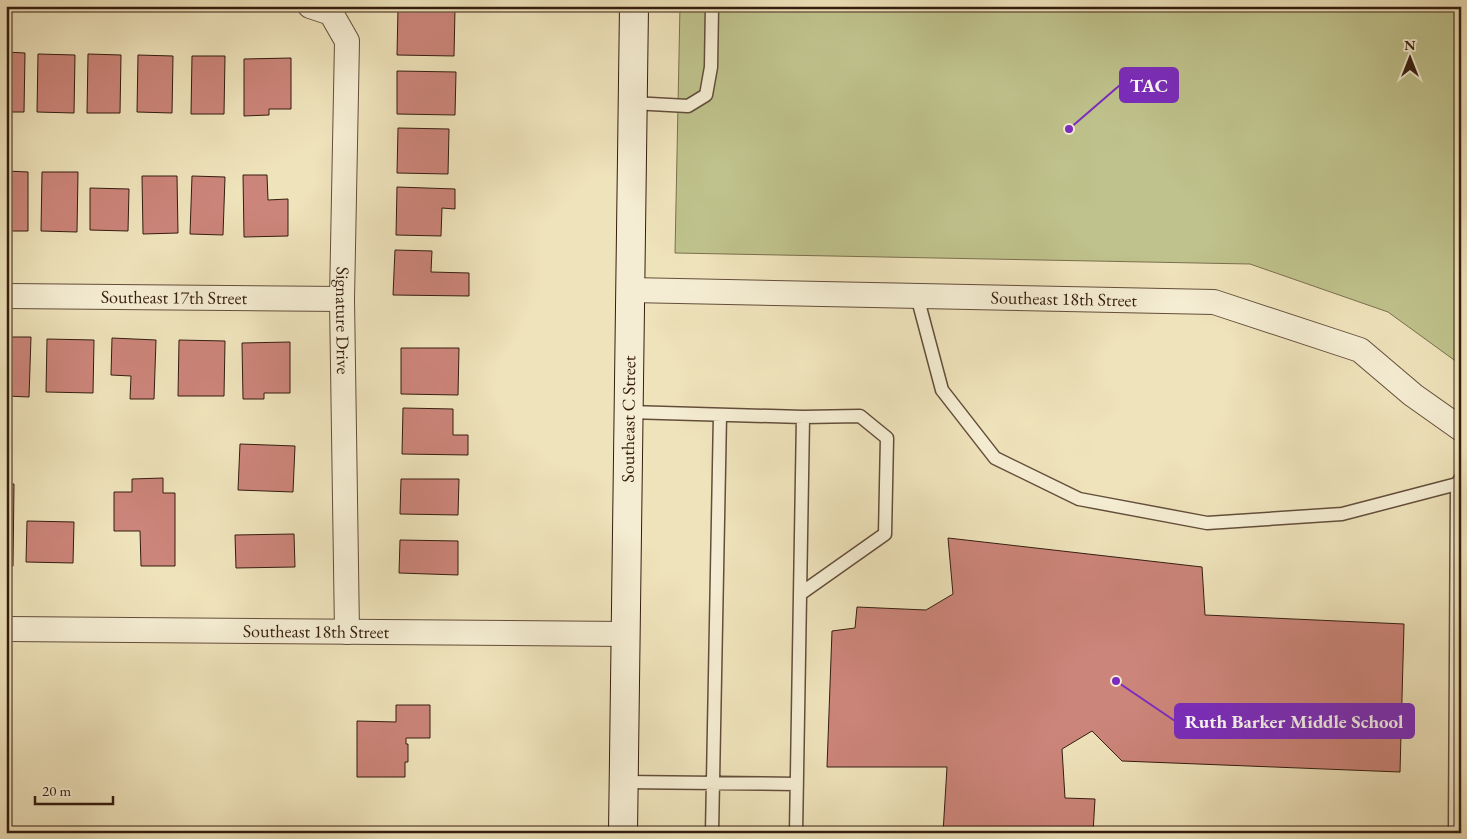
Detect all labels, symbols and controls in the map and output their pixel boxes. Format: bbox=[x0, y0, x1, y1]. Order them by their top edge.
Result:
north arrow bbox=[1384, 32, 1434, 82]
text: N bbox=[1404, 36, 1416, 54]
callout: TAC bbox=[1120, 68, 1178, 102]
text: TAC bbox=[1130, 73, 1168, 98]
street label: Signature Drive bbox=[331, 267, 355, 375]
street label: Southeast 17th Street bbox=[101, 285, 248, 309]
street label: Southeast 18th Street bbox=[990, 285, 1138, 311]
street label: Southeast C Street bbox=[616, 355, 640, 483]
street label: Southeast 18th Street bbox=[243, 619, 390, 643]
callout: Ruth Barker Middle School bbox=[1175, 704, 1414, 738]
text: Ruth Barker Middle School bbox=[1185, 709, 1404, 734]
scale bar bbox=[35, 774, 112, 806]
text: 20 m bbox=[42, 781, 71, 800]

